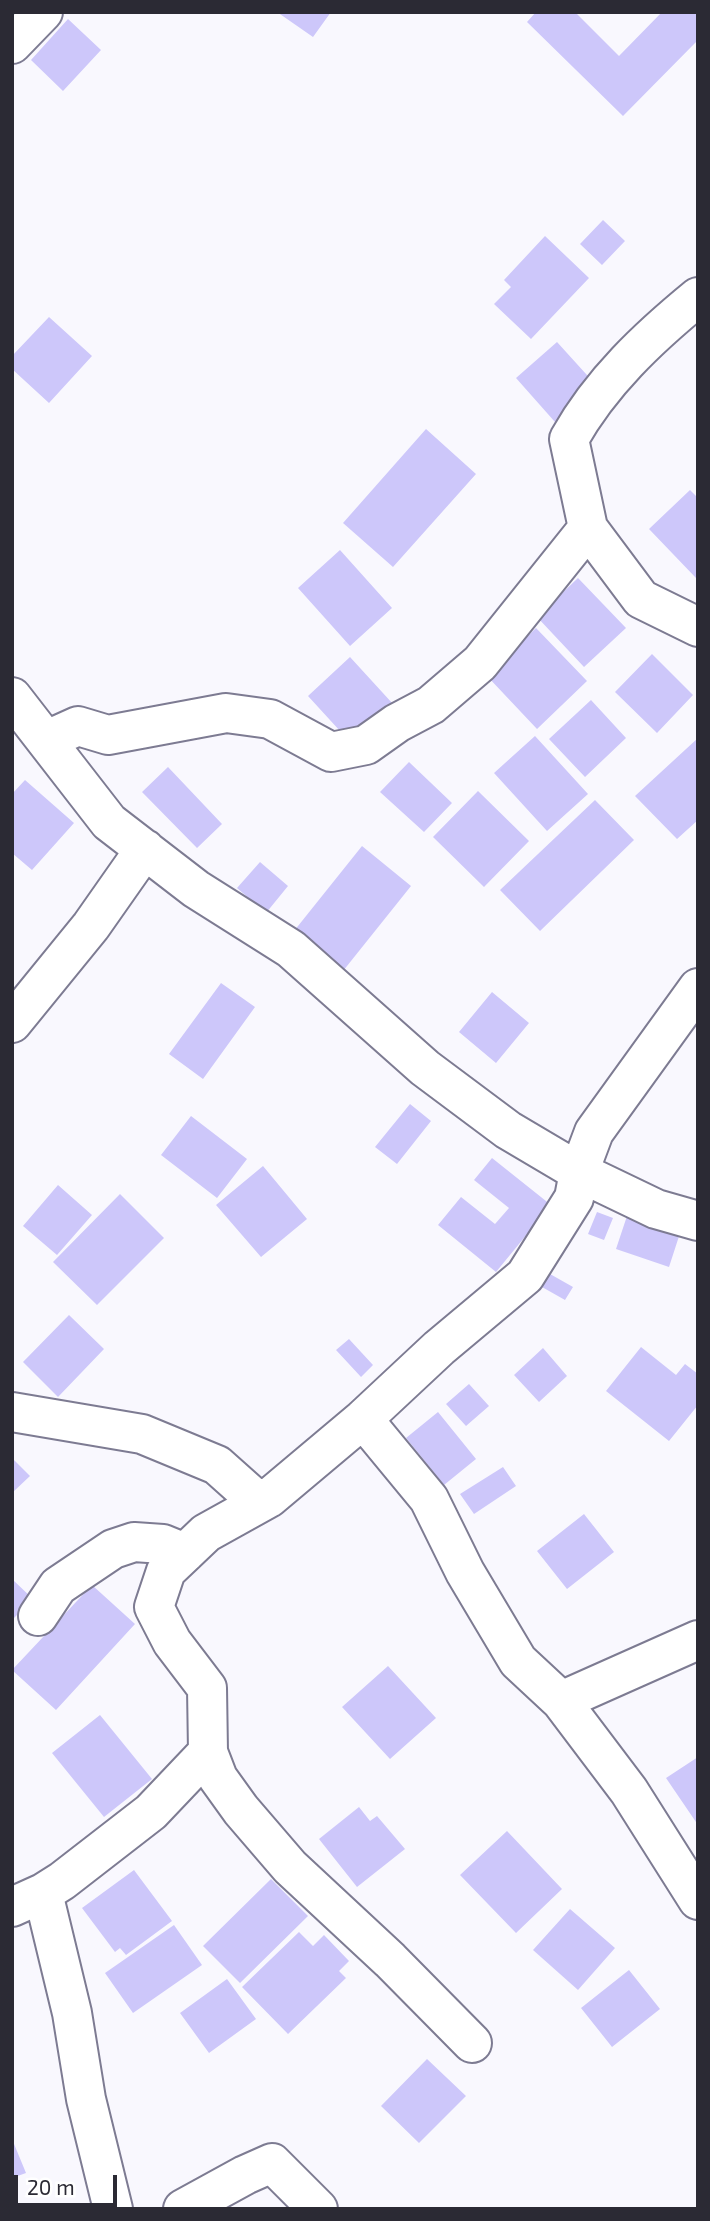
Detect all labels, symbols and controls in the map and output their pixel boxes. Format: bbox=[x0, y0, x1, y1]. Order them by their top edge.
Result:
scale bar bbox=[18, 2162, 121, 2206]
text: 20 m bbox=[27, 2174, 75, 2199]

